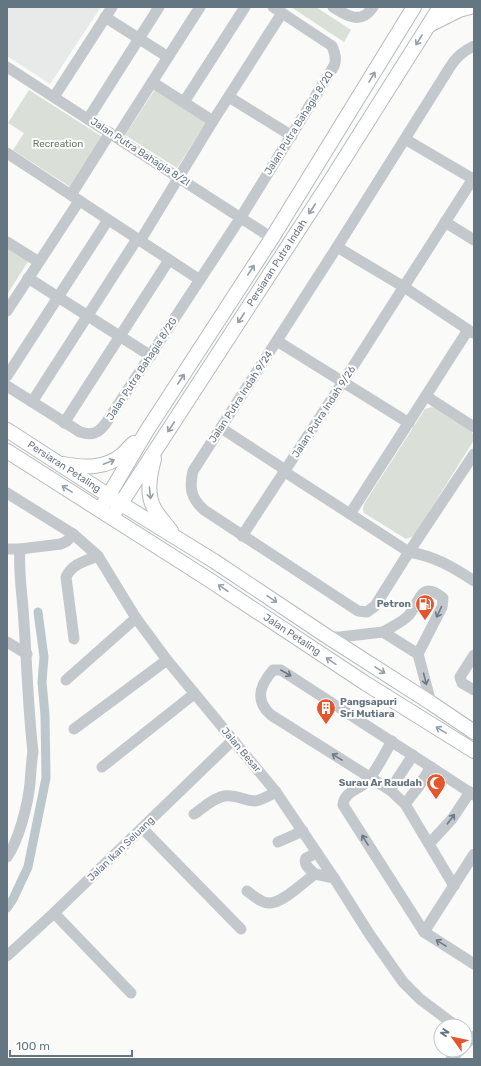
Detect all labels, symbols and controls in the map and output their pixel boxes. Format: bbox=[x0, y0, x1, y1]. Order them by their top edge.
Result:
one-way arrow bbox=[415, 34, 423, 46]
street label: Jalan Putra Bahagia 8/2Q bbox=[262, 69, 336, 177]
one-way arrow bbox=[368, 71, 376, 83]
street label: Jalan Putra Bahagia 8/2I bbox=[88, 115, 192, 189]
park label: Recreation bbox=[33, 138, 83, 150]
one-way arrow bbox=[308, 203, 316, 214]
street label: Persiaran Putra Indah bbox=[245, 217, 310, 309]
one-way arrow bbox=[248, 264, 256, 276]
one-way arrow bbox=[237, 312, 245, 323]
street label: Jalan Putra Bahagia 8/2G bbox=[104, 315, 180, 423]
street label: Jalan Putra Indah 9/24 bbox=[207, 349, 275, 445]
street label: Jalan Putra Indah 9/26 bbox=[290, 364, 358, 460]
one-way arrow bbox=[177, 374, 185, 385]
one-way arrow bbox=[166, 421, 174, 433]
street label: Persiaran Petaling bbox=[25, 439, 103, 495]
one-way arrow bbox=[102, 458, 114, 466]
one-way arrow bbox=[62, 485, 73, 493]
one-way arrow bbox=[146, 486, 154, 499]
one-way arrow bbox=[217, 584, 229, 592]
fuel station icon: Petron bbox=[414, 593, 436, 621]
one-way arrow bbox=[266, 595, 277, 603]
place label: Petron bbox=[377, 598, 411, 610]
one-way arrow bbox=[435, 605, 442, 617]
street label: Jalan Petaling bbox=[261, 611, 323, 658]
one-way arrow bbox=[325, 656, 337, 664]
one-way arrow bbox=[374, 667, 386, 675]
one-way arrow bbox=[280, 670, 292, 678]
one-way arrow bbox=[421, 673, 429, 686]
place label: Pangsapuri Sri Mutiara bbox=[340, 696, 397, 720]
building icon: Pangsapuri Sri Mutiara bbox=[315, 697, 337, 725]
street label: Jalan Besar bbox=[219, 725, 263, 775]
one-way arrow bbox=[435, 726, 447, 734]
one-way arrow bbox=[331, 752, 343, 760]
mosque icon: Surau Ar Raudah bbox=[425, 772, 447, 800]
place label: Surau Ar Raudah bbox=[339, 777, 422, 789]
street label: Jalan Ikan Seluang bbox=[85, 814, 157, 884]
one-way arrow bbox=[447, 814, 456, 825]
one-way arrow bbox=[361, 834, 369, 845]
one-way arrow bbox=[436, 939, 447, 947]
north arrow bbox=[433, 1018, 473, 1058]
text: N bbox=[437, 1026, 453, 1040]
scale bar bbox=[10, 1032, 132, 1058]
text: 100 m bbox=[16, 1039, 50, 1053]

